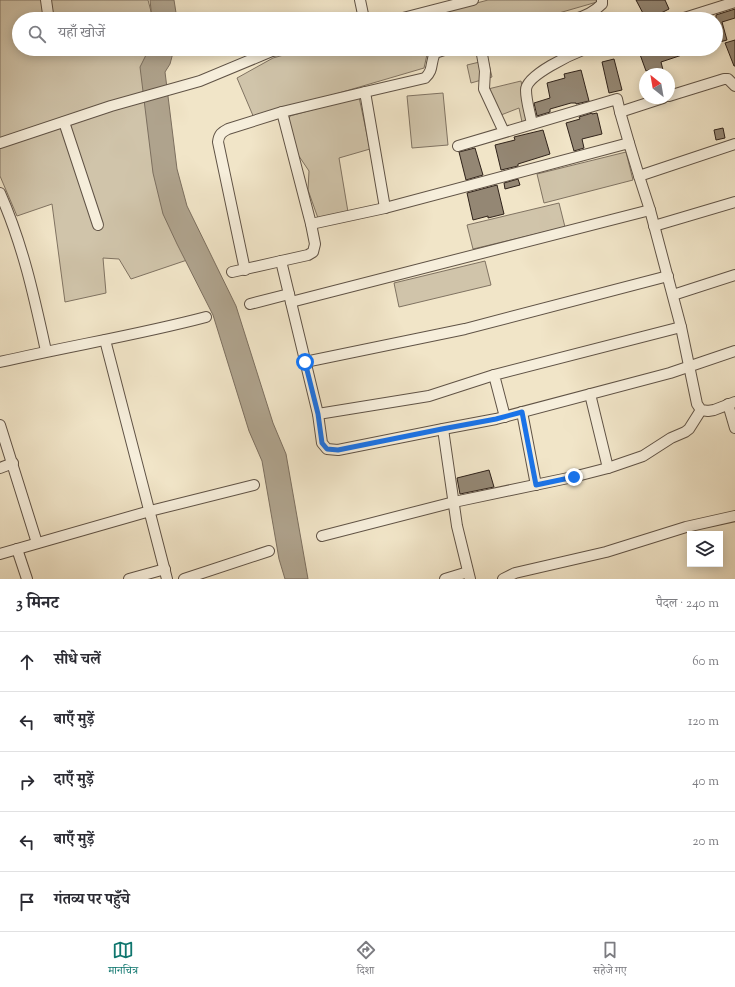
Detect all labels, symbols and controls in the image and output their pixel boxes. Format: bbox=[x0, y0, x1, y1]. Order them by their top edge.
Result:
search box bbox=[12, 12, 723, 56]
icon: search bbox=[26, 23, 48, 45]
text: यहाँ खोजें bbox=[58, 23, 105, 44]
north arrow bbox=[639, 68, 675, 104]
route start bbox=[296, 353, 314, 371]
route end bbox=[565, 468, 583, 486]
map controls bbox=[687, 531, 723, 567]
button: layers bbox=[687, 531, 723, 567]
text: 3 मिनट bbox=[16, 592, 59, 616]
text: पैदल · 240 m bbox=[656, 595, 719, 613]
text: सीधे चलें bbox=[54, 650, 101, 671]
icon: ahead bbox=[16, 651, 38, 673]
text: 60 m bbox=[692, 653, 719, 671]
text: बाएँ मुड़ें bbox=[54, 710, 94, 731]
icon: left bbox=[16, 711, 38, 733]
text: 120 m bbox=[688, 713, 719, 731]
text: दाएँ मुड़ें bbox=[54, 770, 94, 791]
icon: right bbox=[16, 771, 38, 793]
text: 40 m bbox=[692, 773, 719, 791]
text: बाएँ मुड़ें bbox=[54, 830, 94, 851]
icon: left bbox=[16, 831, 38, 853]
text: 20 m bbox=[693, 833, 719, 851]
text: गंतव्य पर पहुँचे bbox=[54, 890, 130, 911]
icon: arrive bbox=[16, 891, 38, 913]
tab: मानचित्र bbox=[108, 939, 138, 981]
tab: दिशा bbox=[355, 939, 377, 981]
tab: सहेजे गए bbox=[593, 939, 627, 981]

